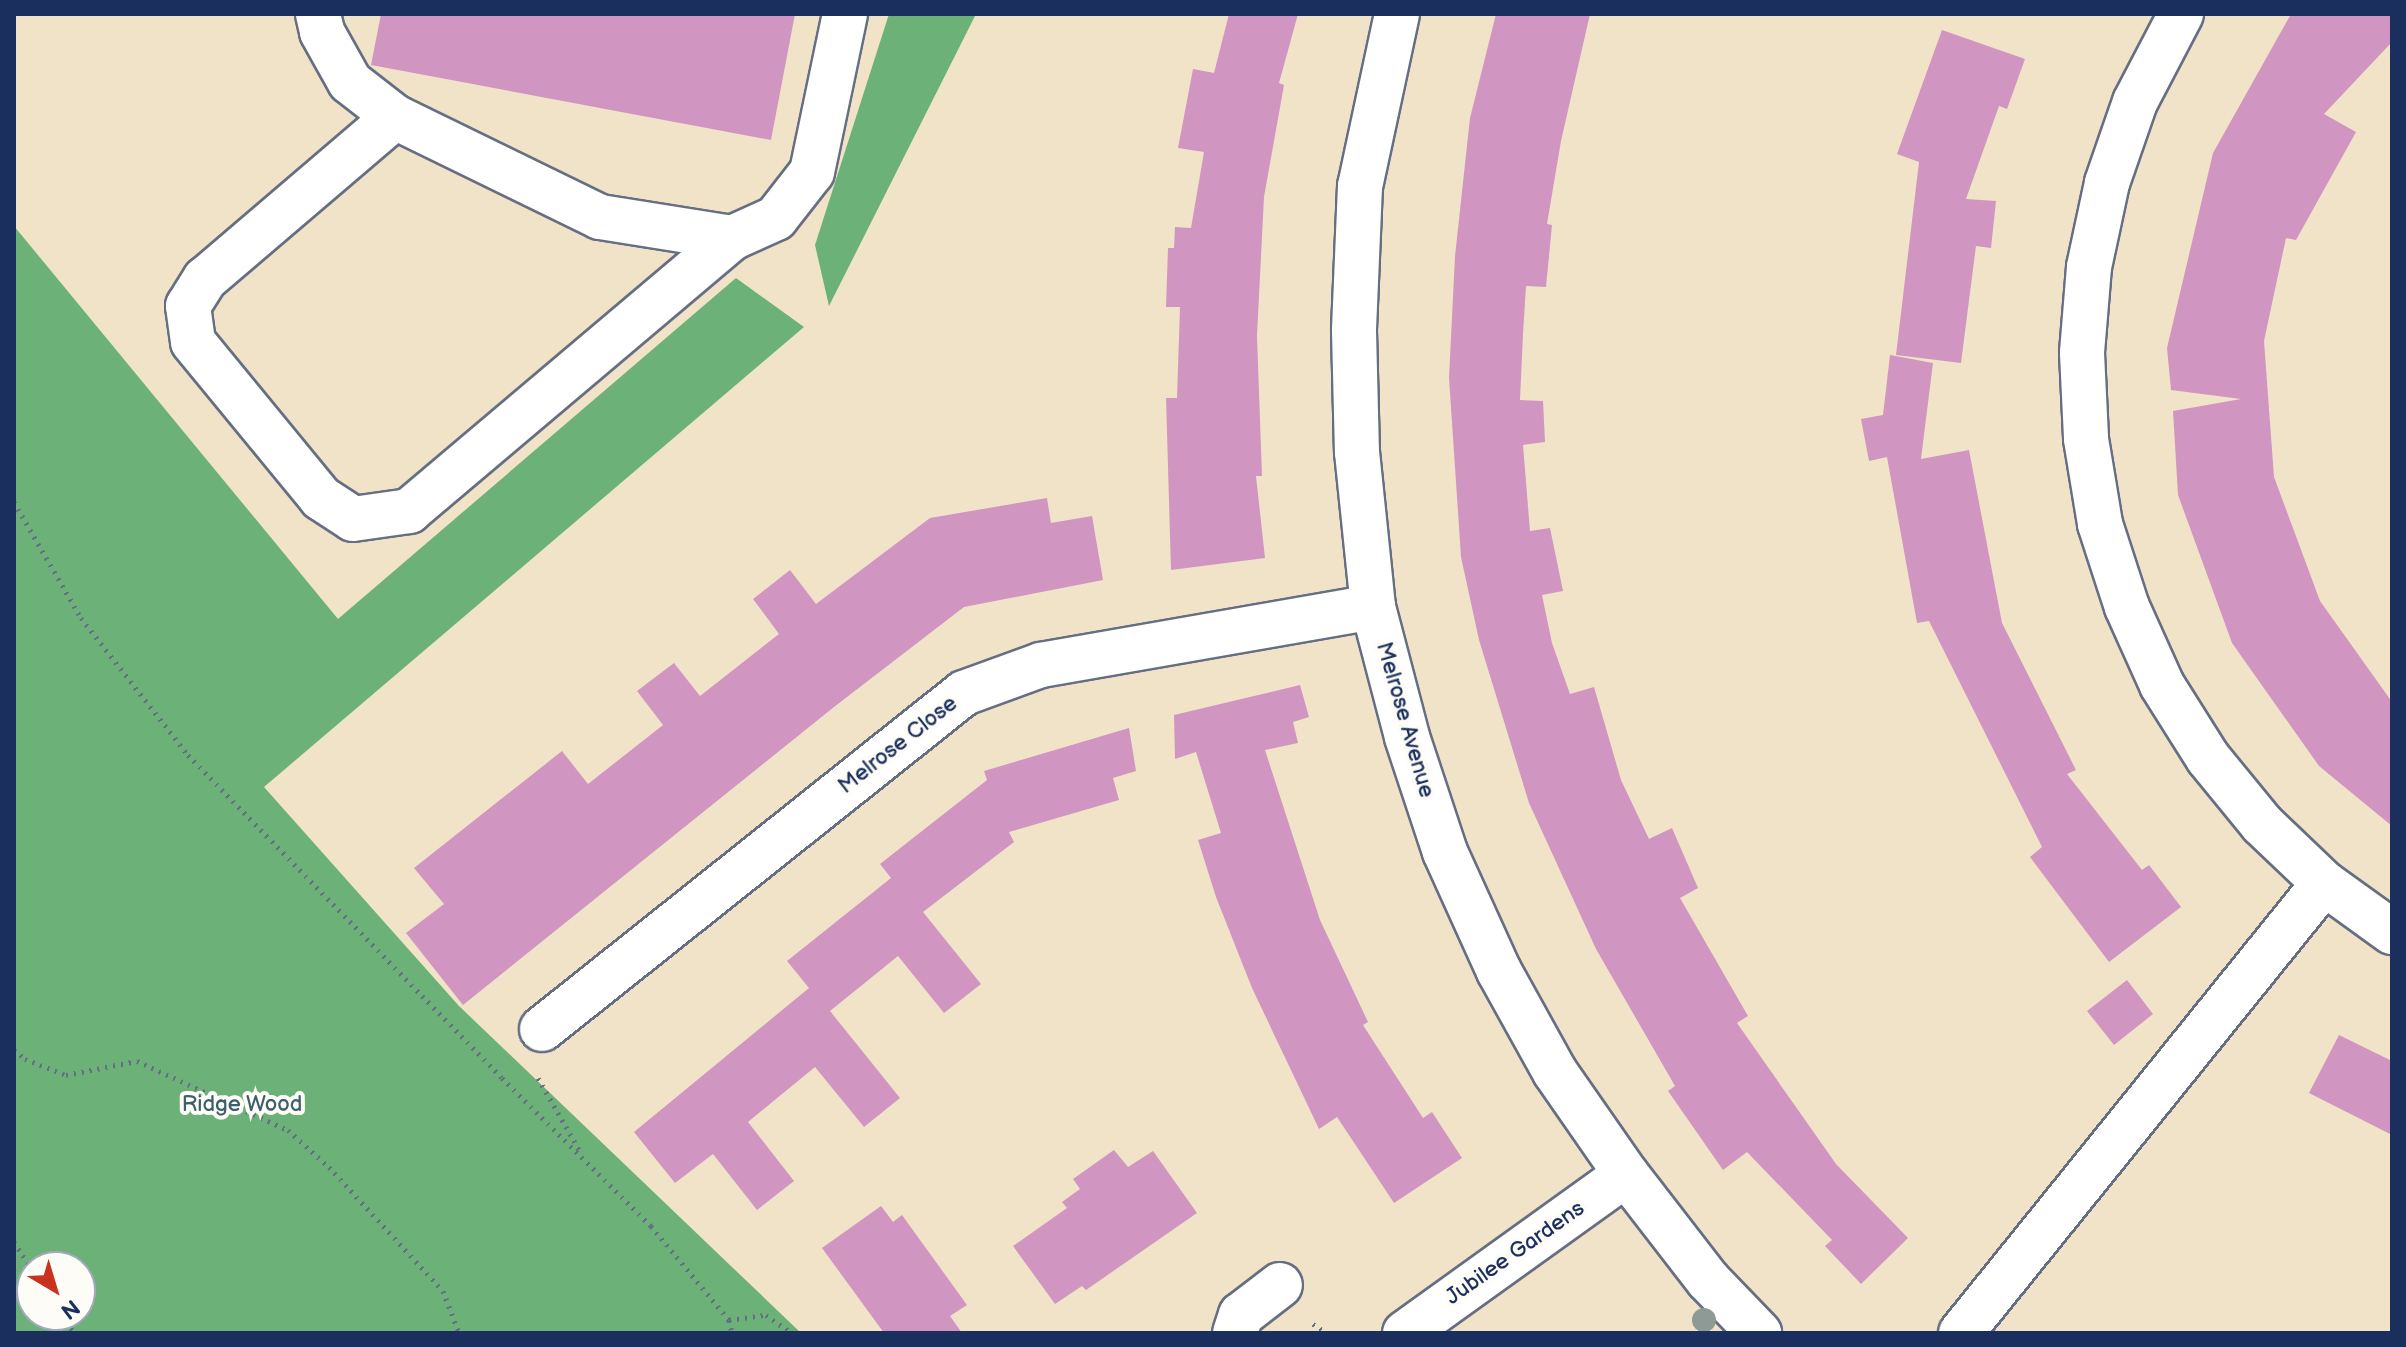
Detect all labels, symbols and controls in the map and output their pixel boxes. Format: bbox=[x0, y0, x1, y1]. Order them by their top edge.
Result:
street label: Melrose Avenue bbox=[1370, 639, 1440, 801]
street label: Melrose Close bbox=[833, 690, 963, 800]
park label: Ridge Wood bbox=[181, 1092, 303, 1118]
street label: Jubilee Gardens bbox=[1440, 1195, 1590, 1311]
north arrow bbox=[16, 1251, 96, 1331]
text: N bbox=[55, 1293, 85, 1324]

